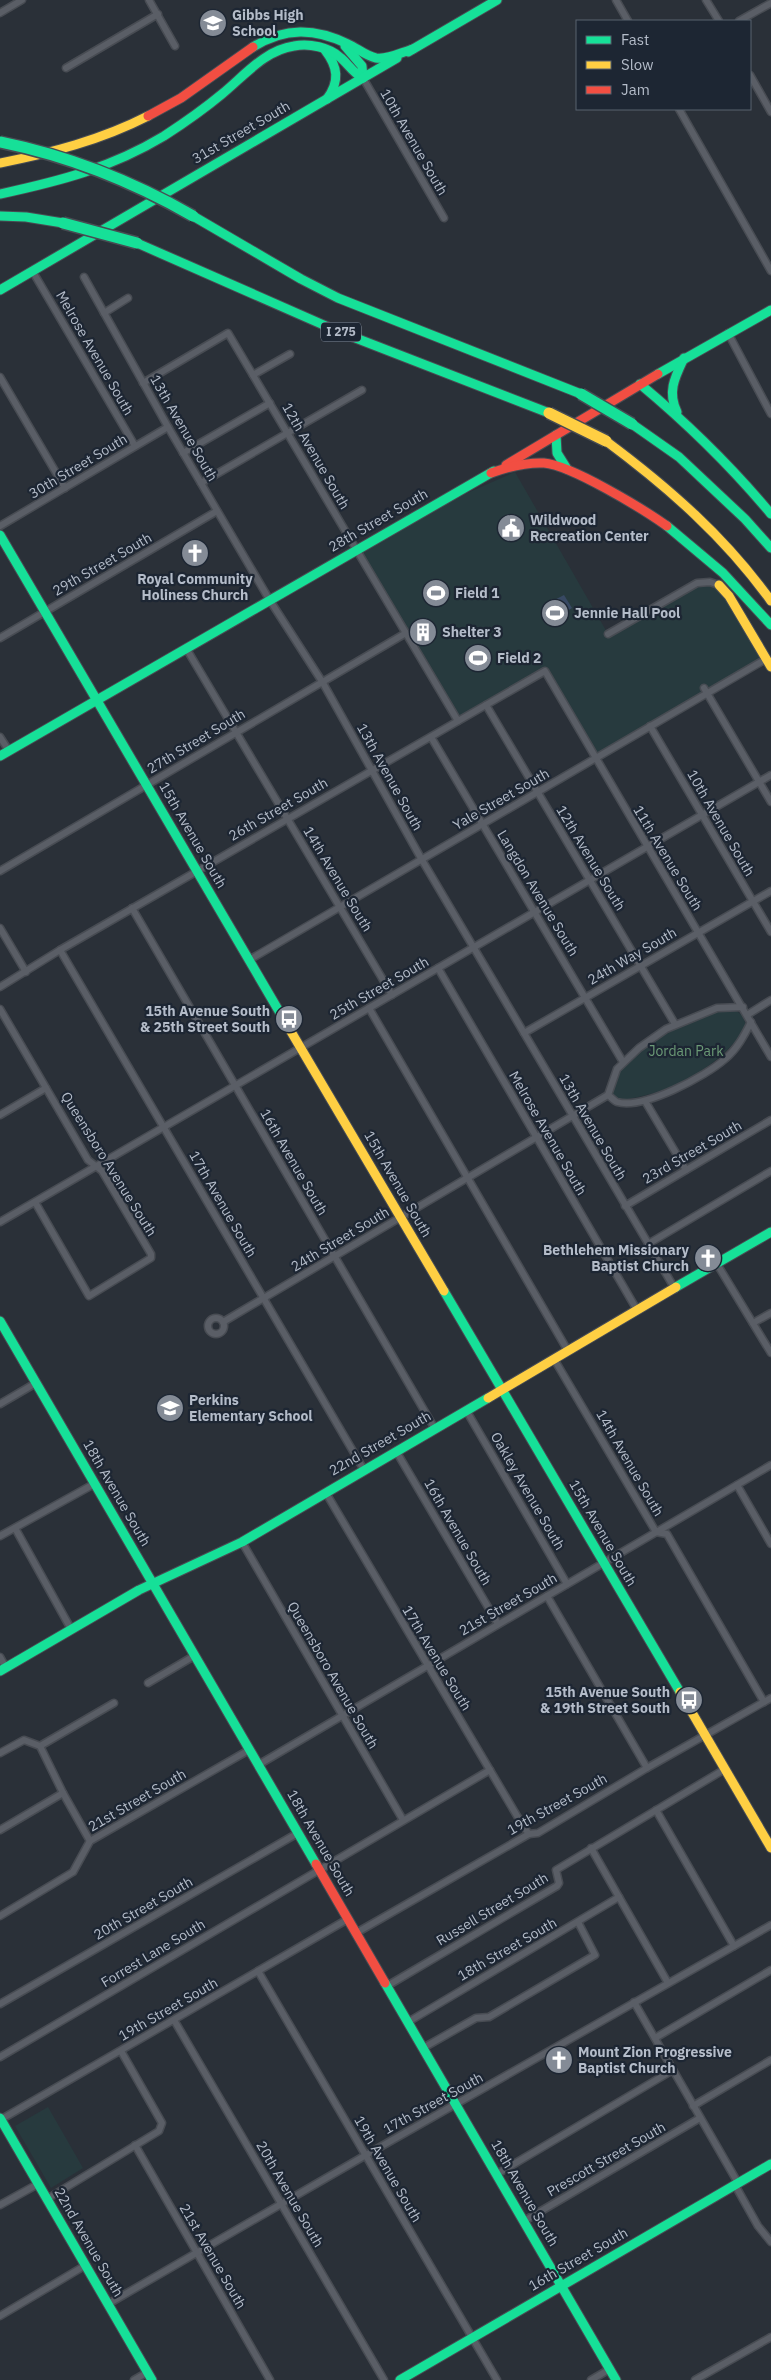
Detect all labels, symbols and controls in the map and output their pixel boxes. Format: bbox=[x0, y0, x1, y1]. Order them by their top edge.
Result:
place label: Gibbs High School bbox=[232, 6, 304, 40]
school or university icon: Gibbs High School bbox=[198, 8, 228, 38]
legend bbox=[576, 20, 751, 110]
text: Fast bbox=[621, 30, 649, 49]
text: Slow bbox=[621, 55, 654, 74]
text: Jam bbox=[621, 80, 650, 99]
street label: 10th Avenue South bbox=[376, 86, 452, 198]
street label: 31st Street South bbox=[189, 97, 293, 167]
street label: Melrose Avenue South bbox=[52, 288, 138, 418]
road number: I 275 bbox=[321, 322, 361, 342]
street label: 13th Avenue South bbox=[146, 372, 222, 484]
street label: 12th Avenue South bbox=[278, 400, 354, 512]
street label: 30th Street South bbox=[26, 430, 130, 502]
street label: 28th Street South bbox=[325, 484, 431, 556]
place label: Wildwood Recreation Center bbox=[530, 511, 649, 545]
public building icon: Wildwood Recreation Center bbox=[496, 513, 526, 543]
street label: 29th Street South bbox=[49, 528, 155, 600]
church icon: Royal Community Holiness Church bbox=[180, 538, 210, 568]
place label: Royal Community Holiness Church bbox=[137, 570, 253, 604]
sports icon: Field 1 bbox=[421, 578, 451, 608]
place label: Field 1 bbox=[455, 584, 500, 602]
sports icon: Jennie Hall Pool bbox=[540, 598, 570, 628]
place label: Jennie Hall Pool bbox=[574, 604, 680, 622]
building icon: Shelter 3 bbox=[408, 617, 438, 647]
place label: Shelter 3 bbox=[442, 623, 502, 641]
sports icon: Field 2 bbox=[463, 643, 493, 673]
place label: Field 2 bbox=[497, 649, 542, 667]
street label: 27th Street South bbox=[144, 705, 248, 777]
street label: 13th Avenue South bbox=[353, 720, 427, 834]
street label: Yale Street South bbox=[450, 764, 552, 834]
street label: 10th Avenue South bbox=[683, 767, 759, 879]
street label: 26th Street South bbox=[225, 773, 331, 845]
street label: 15th Avenue South bbox=[155, 779, 231, 891]
street label: 12th Avenue South bbox=[552, 802, 630, 914]
street label: 11th Avenue South bbox=[629, 802, 707, 914]
street label: 14th Avenue South bbox=[299, 823, 377, 935]
street label: Langdon Avenue South bbox=[493, 827, 583, 959]
street label: 24th Way South bbox=[584, 923, 680, 989]
street label: 25th Street South bbox=[326, 952, 432, 1024]
place label: 15th Avenue South & 25th Street South bbox=[140, 1002, 270, 1036]
bus stop icon: 15th Avenue South & 25th Street South bbox=[274, 1004, 304, 1034]
park label: Jordan Park bbox=[648, 1042, 724, 1060]
street label: Melrose Avenue South bbox=[505, 1068, 591, 1198]
street label: 13th Avenue South bbox=[555, 1071, 631, 1183]
street label: Queensboro Avenue South bbox=[57, 1088, 161, 1240]
street label: 16th Avenue South bbox=[256, 1106, 332, 1218]
street label: 23rd Street South bbox=[639, 1116, 745, 1188]
street label: 15th Avenue South bbox=[360, 1128, 436, 1240]
street label: 17th Avenue South bbox=[185, 1148, 261, 1260]
street label: 24th Street South bbox=[288, 1203, 392, 1275]
place label: Bethlehem Missionary Baptist Church bbox=[543, 1241, 690, 1275]
church icon: Bethlehem Missionary Baptist Church bbox=[693, 1243, 723, 1273]
place label: Perkins Elementary School bbox=[189, 1391, 313, 1425]
school or university icon: Perkins Elementary School bbox=[155, 1393, 185, 1423]
street label: 22nd Street South bbox=[326, 1407, 434, 1479]
street label: 14th Avenue South bbox=[592, 1407, 668, 1519]
street label: Oakley Avenue South bbox=[487, 1429, 569, 1553]
street label: 18th Avenue South bbox=[79, 1437, 155, 1549]
street label: 16th Avenue South bbox=[420, 1476, 496, 1588]
street label: 15th Avenue South bbox=[565, 1477, 641, 1589]
street label: 21st Street South bbox=[456, 1569, 560, 1639]
street label: Queensboro Avenue South bbox=[283, 1598, 383, 1752]
street label: 17th Avenue South bbox=[398, 1602, 476, 1714]
place label: 15th Avenue South & 19th Street South bbox=[540, 1683, 670, 1717]
bus stop icon: 15th Avenue South & 19th Street South bbox=[674, 1685, 704, 1715]
street label: 21st Street South bbox=[85, 1765, 189, 1835]
street label: 19th Street South bbox=[504, 1769, 610, 1839]
street label: 18th Avenue South bbox=[283, 1787, 359, 1899]
street label: Russell Street South bbox=[433, 1868, 551, 1950]
street label: 20th Street South bbox=[90, 1872, 196, 1944]
street label: 18th Street South bbox=[454, 1913, 560, 1985]
street label: Forrest Lane South bbox=[98, 1915, 208, 1991]
street label: 19th Street South bbox=[115, 1973, 221, 2045]
place label: Mount Zion Progressive Baptist Church bbox=[578, 2043, 732, 2077]
church icon: Mount Zion Progressive Baptist Church bbox=[544, 2045, 574, 2075]
street label: 17th Street South bbox=[380, 2068, 486, 2138]
street label: 19th Avenue South bbox=[350, 2113, 426, 2225]
street label: Prescott Street South bbox=[543, 2118, 669, 2200]
street label: 18th Avenue South bbox=[487, 2137, 563, 2249]
street label: 20th Avenue South bbox=[252, 2138, 328, 2250]
street label: 22nd Avenue South bbox=[50, 2184, 128, 2300]
street label: 21st Avenue South bbox=[176, 2200, 250, 2312]
street label: 16th Street South bbox=[525, 2223, 631, 2295]

